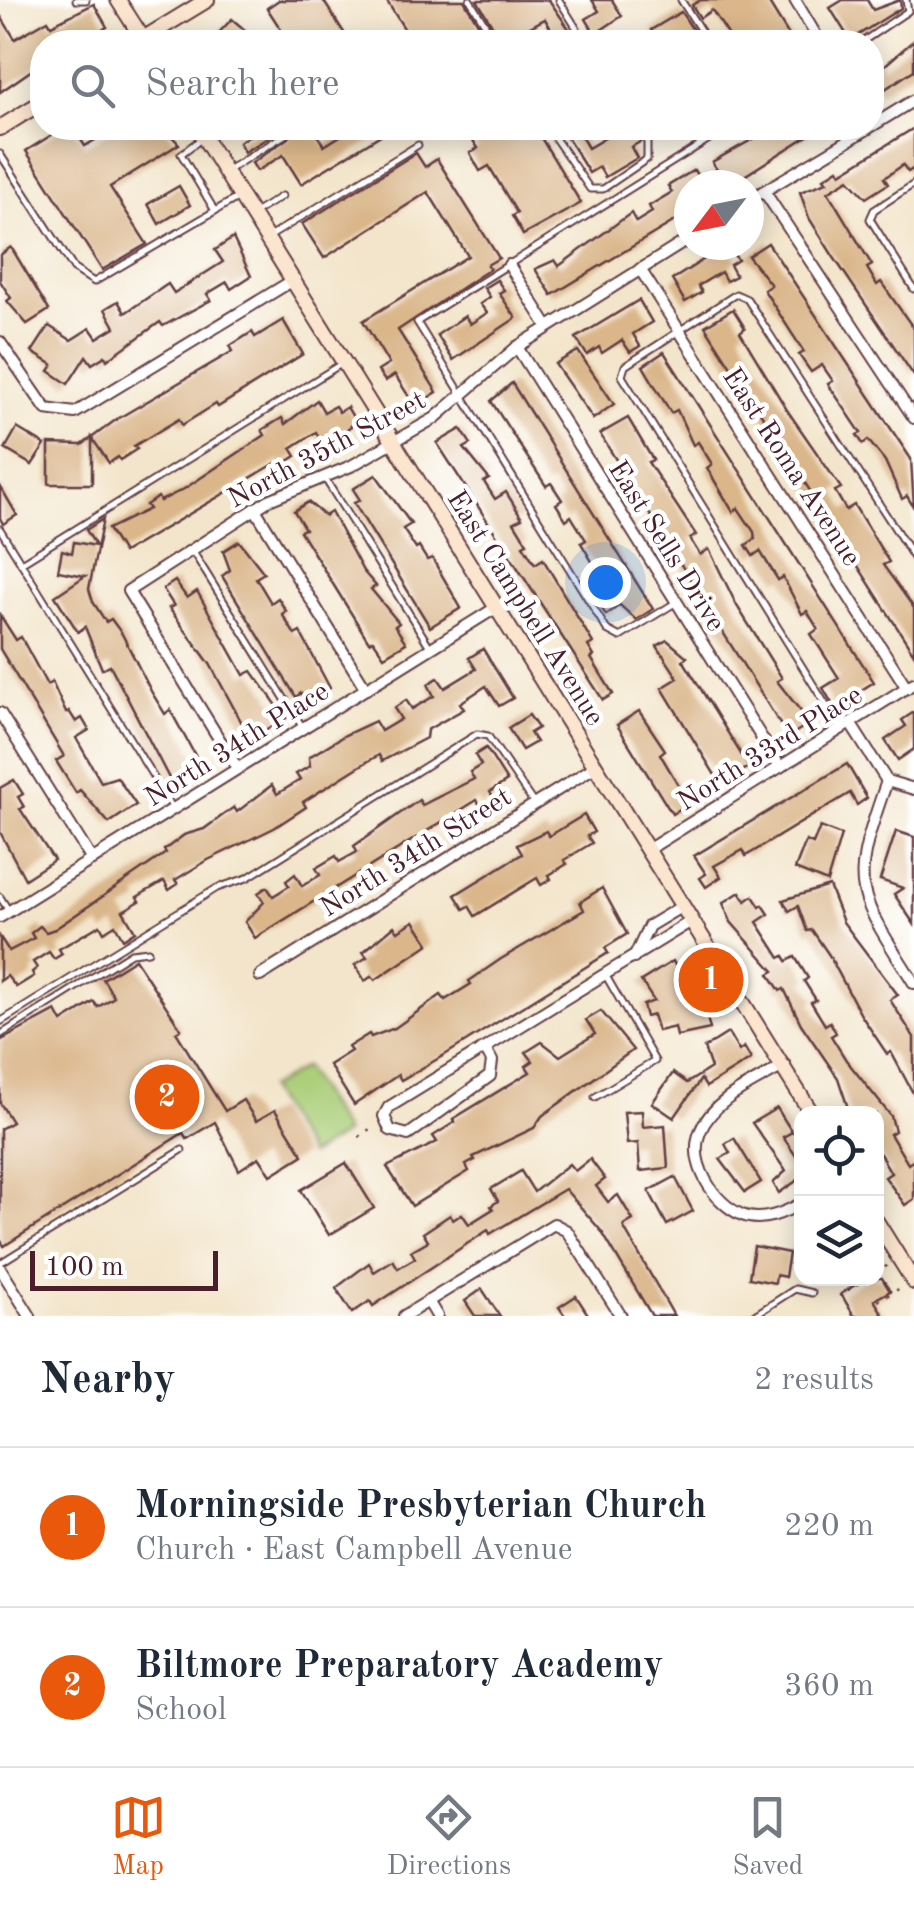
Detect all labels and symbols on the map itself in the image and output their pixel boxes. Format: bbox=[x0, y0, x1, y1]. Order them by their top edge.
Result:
north arrow bbox=[674, 170, 764, 260]
street label: East Roma Avenue bbox=[716, 364, 865, 572]
street label: North 35th Street bbox=[224, 387, 431, 515]
street label: East Sells Drive bbox=[602, 456, 729, 637]
street label: East Campbell Avenue bbox=[441, 486, 608, 731]
your location bbox=[580, 557, 631, 608]
street label: North 34th Place bbox=[141, 678, 334, 813]
street label: North 33rd Place bbox=[673, 682, 868, 818]
street label: North 34th Street bbox=[316, 784, 517, 924]
pin: 1 bbox=[678, 942, 744, 1018]
pin: 2 bbox=[134, 1060, 200, 1134]
scale bar bbox=[30, 1246, 218, 1290]

